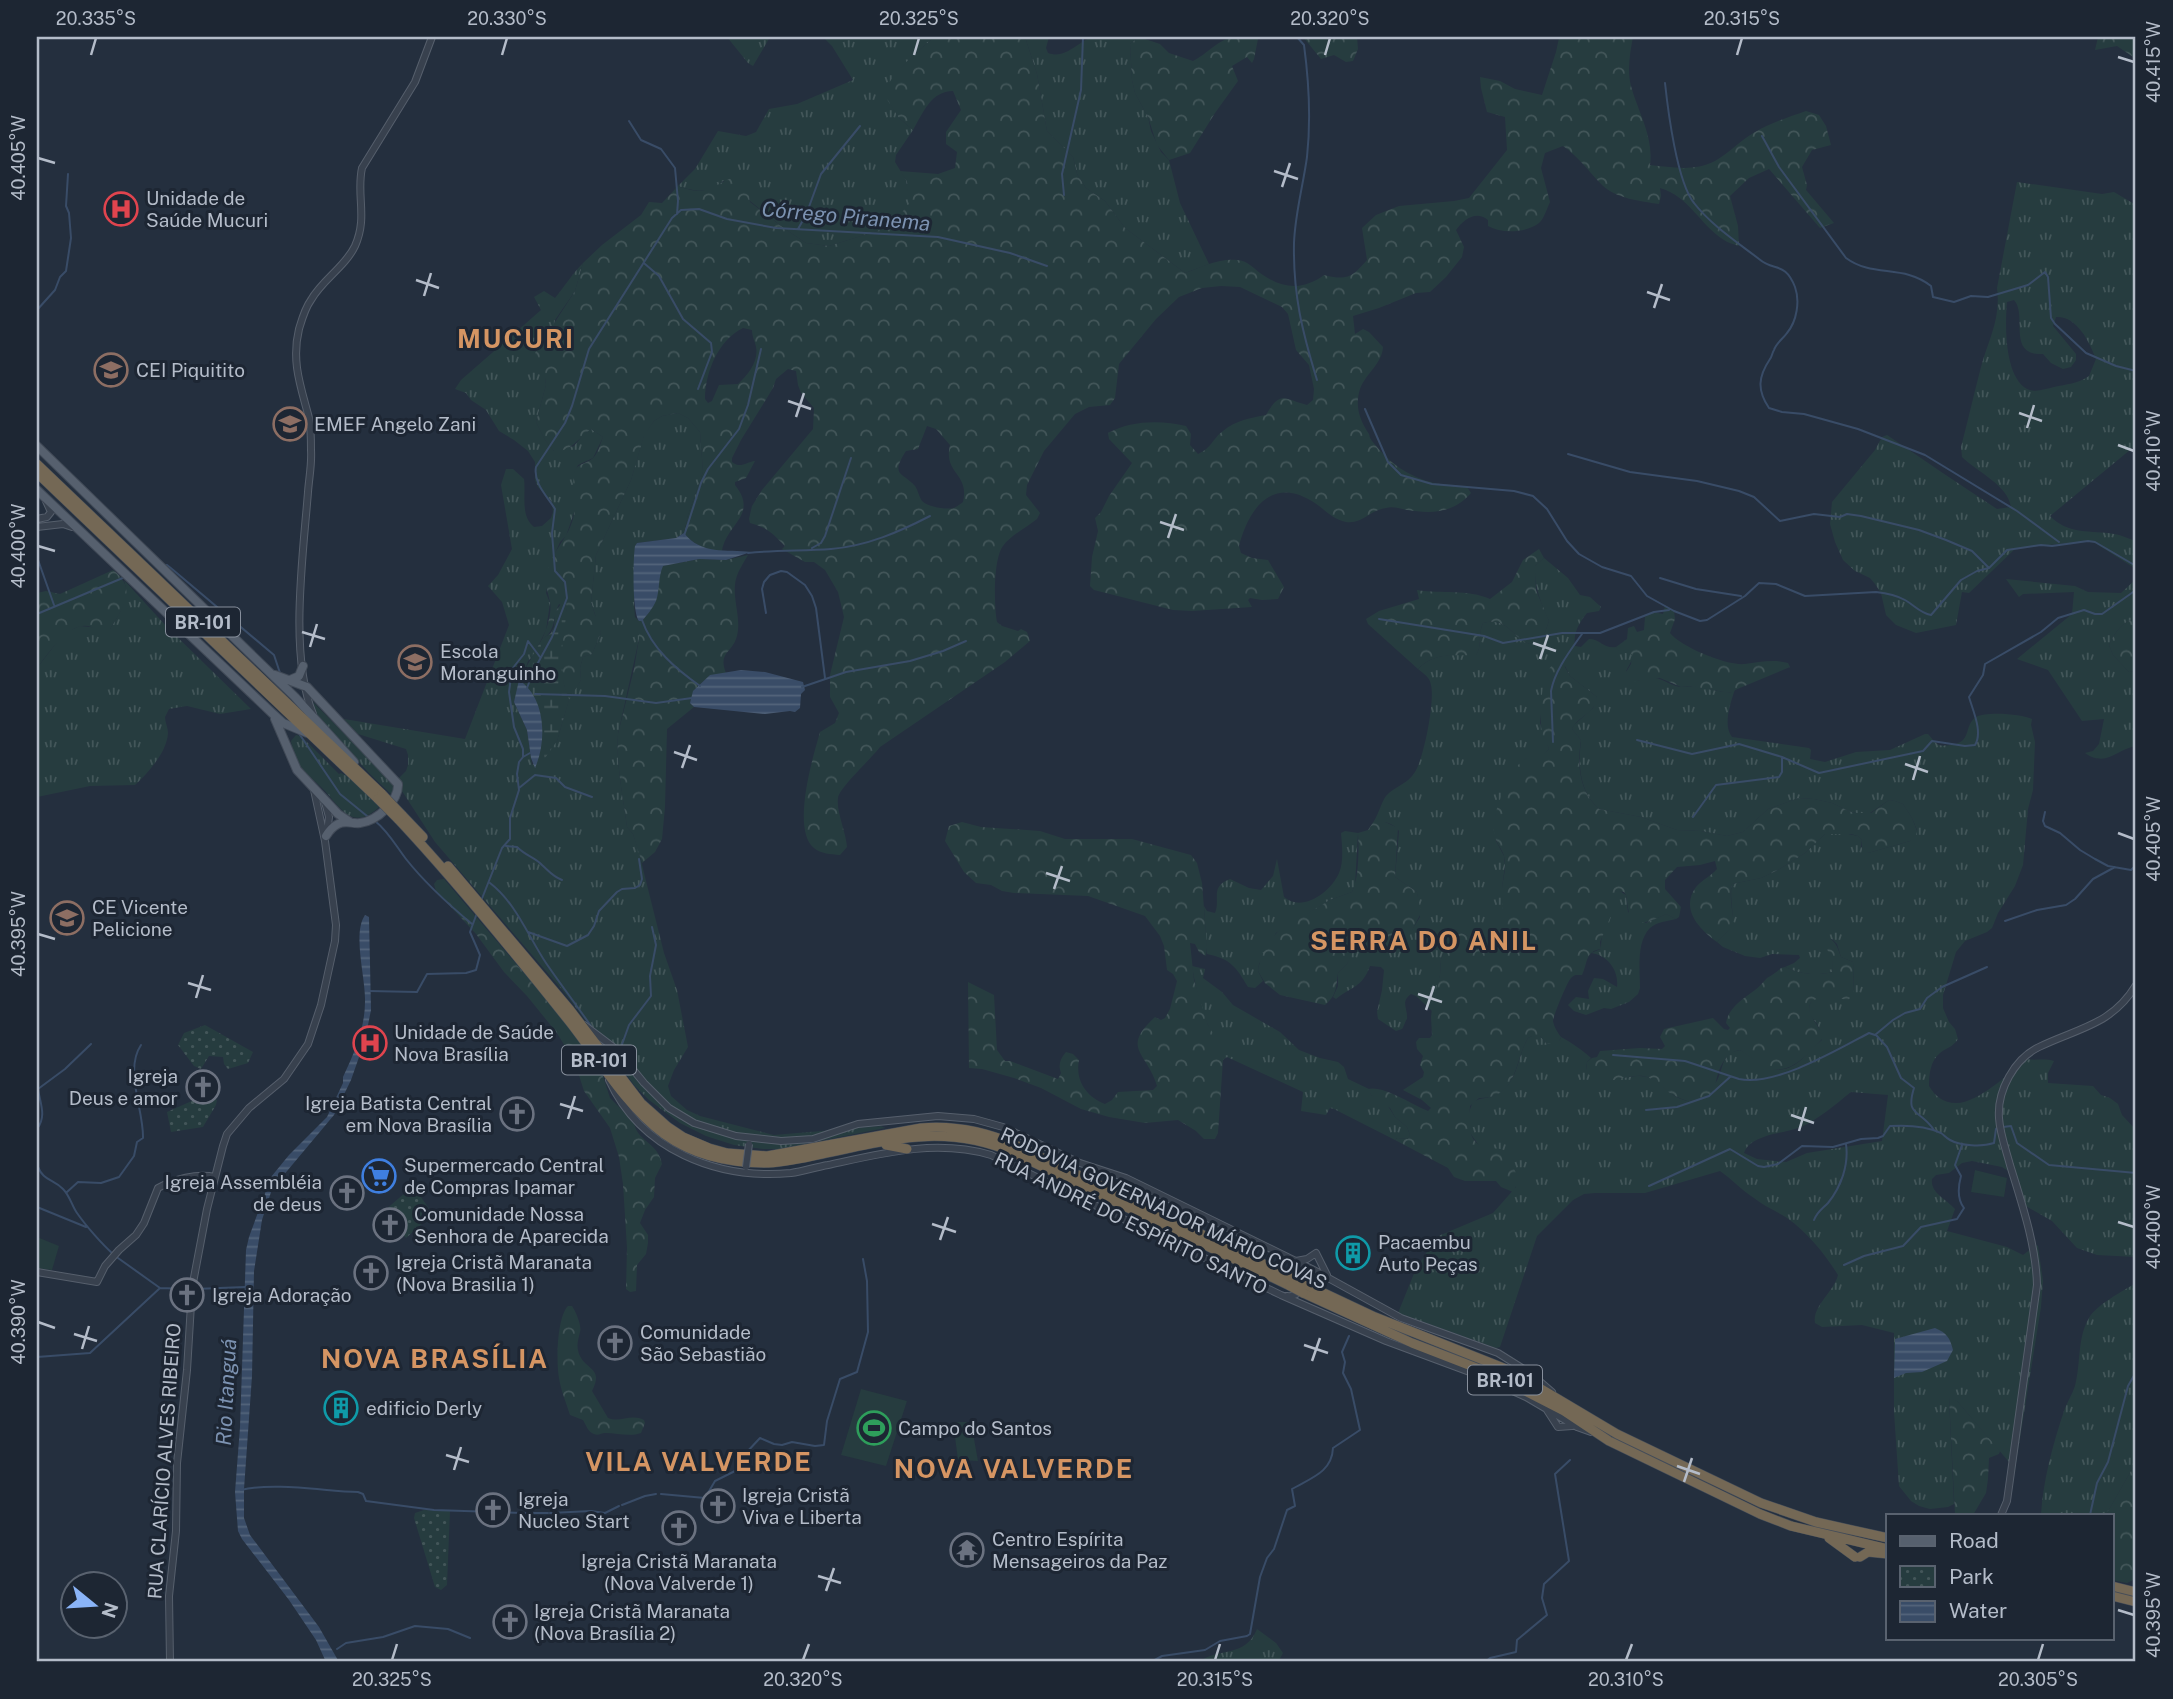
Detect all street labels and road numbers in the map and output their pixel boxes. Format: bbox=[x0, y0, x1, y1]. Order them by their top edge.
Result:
road number: BR-101 bbox=[166, 608, 240, 636]
road number: BR-101 bbox=[562, 1045, 636, 1074]
street label: RODOVIA GOVERNADOR MÁRIO COVAS bbox=[997, 1122, 1331, 1294]
street label: RUA ANDRÉ DO ESPÍRITO SANTO bbox=[991, 1147, 1271, 1299]
street label: RUA CLARÍCIO ALVES RIBEIRO bbox=[143, 1322, 185, 1600]
road number: BR-101 bbox=[1468, 1366, 1542, 1394]

